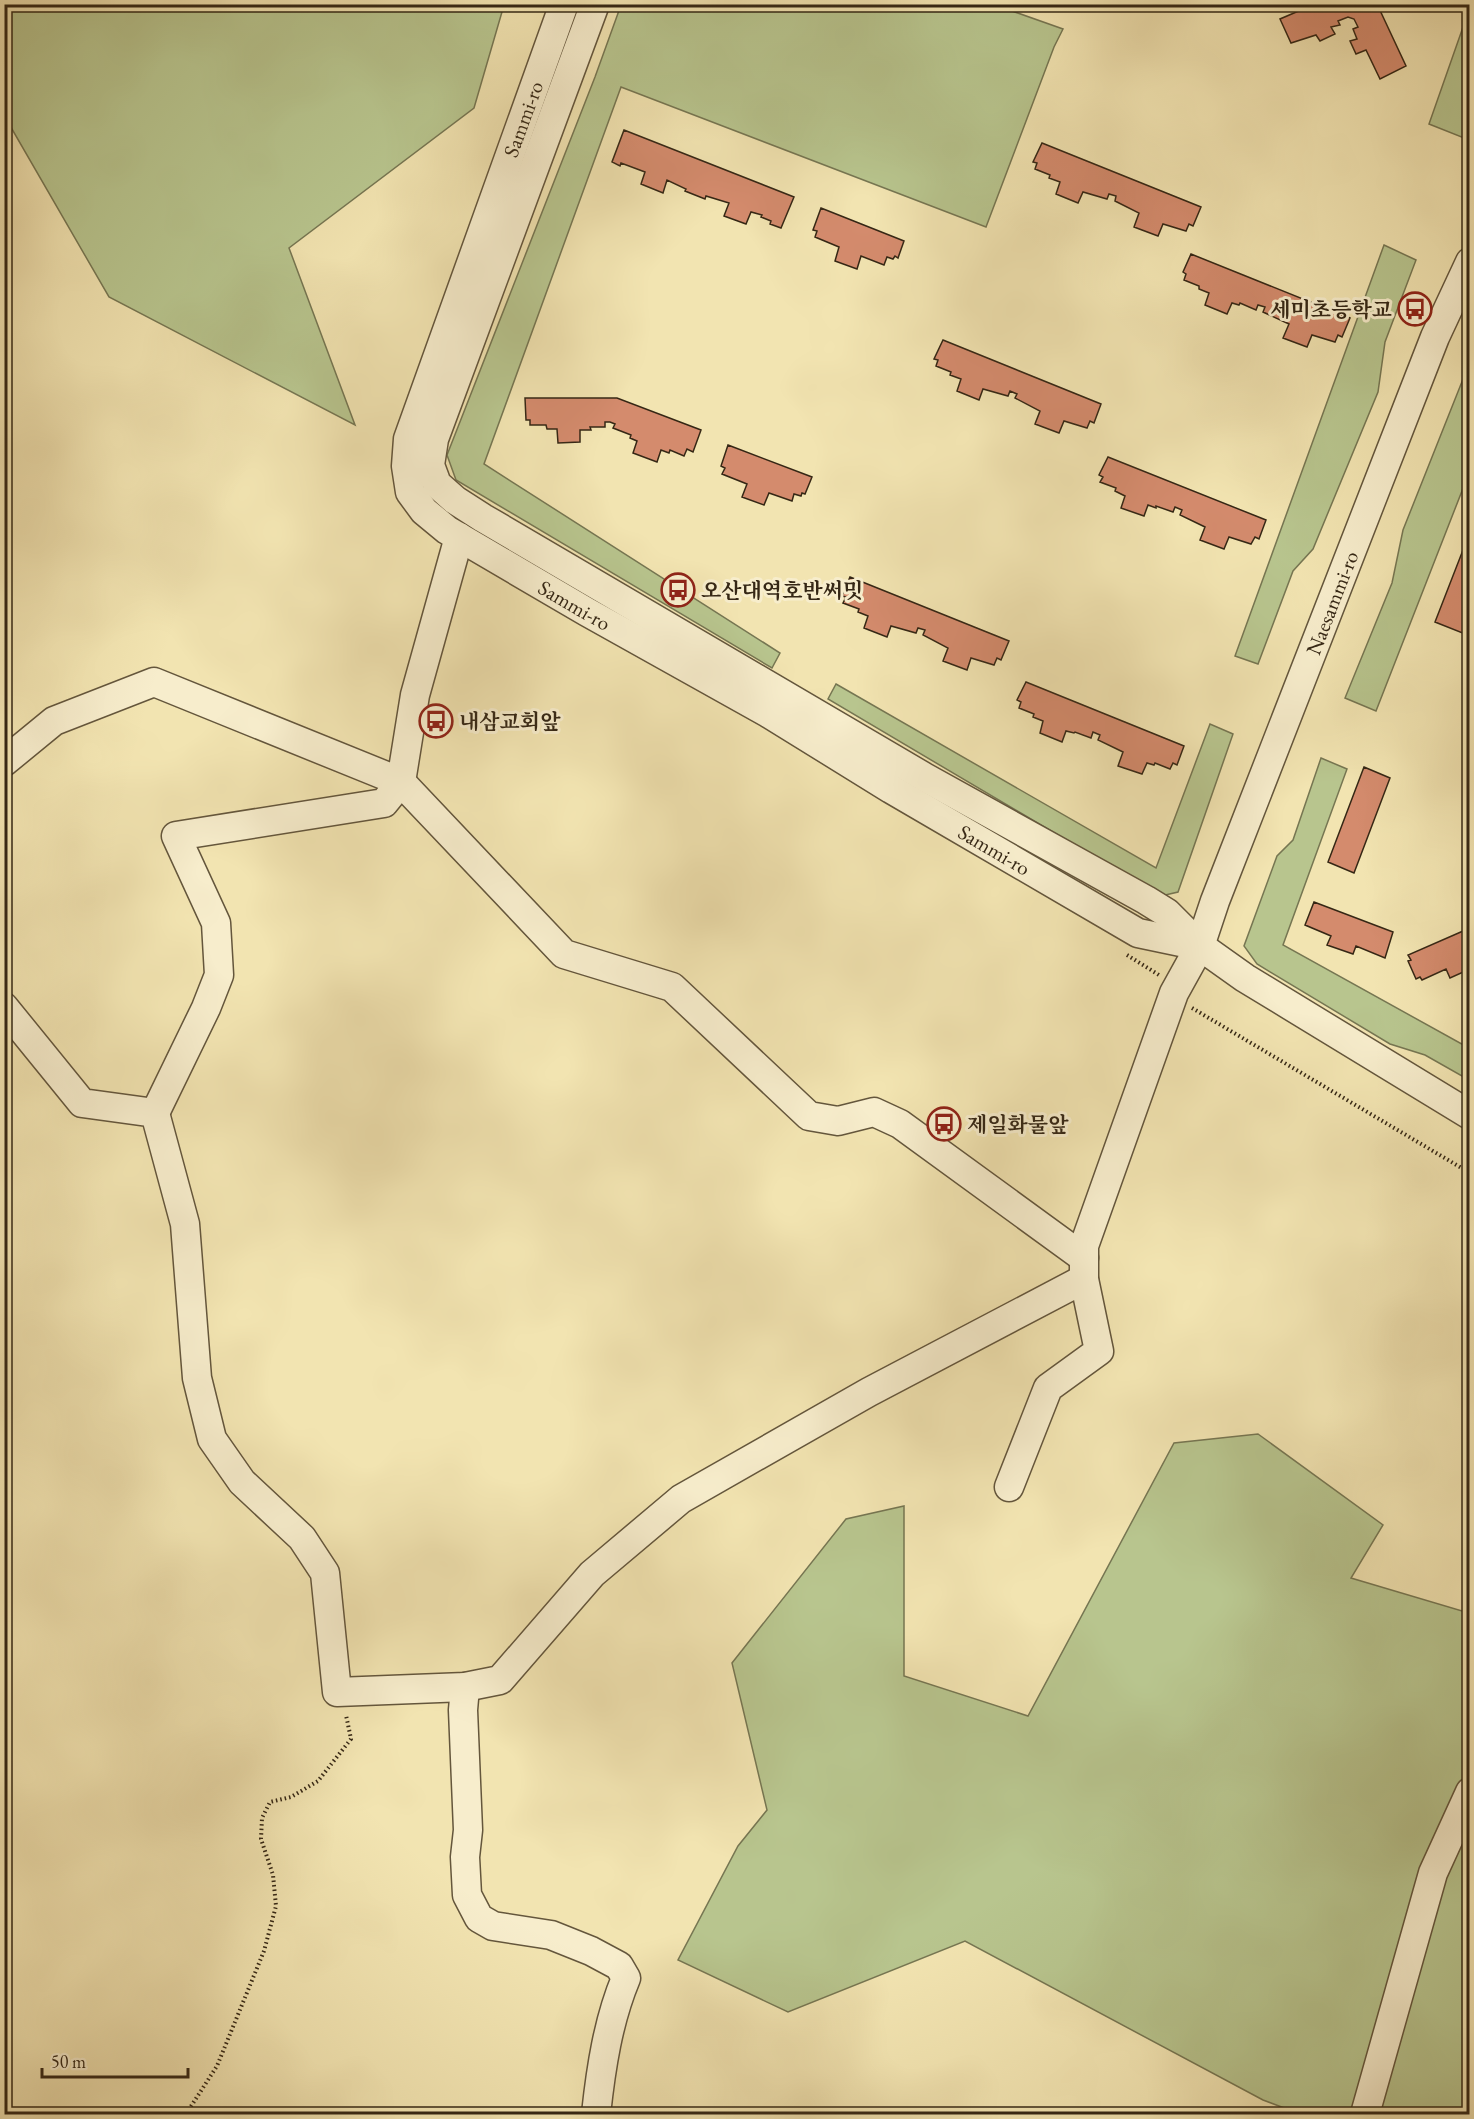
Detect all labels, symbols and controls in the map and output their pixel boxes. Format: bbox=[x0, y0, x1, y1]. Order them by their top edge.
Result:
street label: Sammi-ro bbox=[497, 77, 549, 161]
bus stop icon: 세미초등학교 bbox=[1397, 291, 1433, 327]
place label: 세미초등학교 bbox=[1270, 296, 1392, 323]
street label: Naesammi-ro bbox=[1299, 547, 1364, 658]
bus stop icon: 오산대역호반써밋 bbox=[660, 572, 696, 608]
street label: Sammi-ro bbox=[534, 573, 616, 636]
place label: 오산대역호반써밋 bbox=[701, 577, 863, 604]
bus stop icon: 내삼교회앞 bbox=[418, 703, 454, 739]
place label: 내삼교회앞 bbox=[459, 708, 561, 735]
street label: Sammi-ro bbox=[954, 818, 1036, 881]
bus stop icon: 제일화물앞 bbox=[926, 1106, 962, 1142]
place label: 제일화물앞 bbox=[967, 1111, 1069, 1138]
scale bar bbox=[42, 2041, 188, 2079]
text: 50 m bbox=[51, 2050, 86, 2073]

